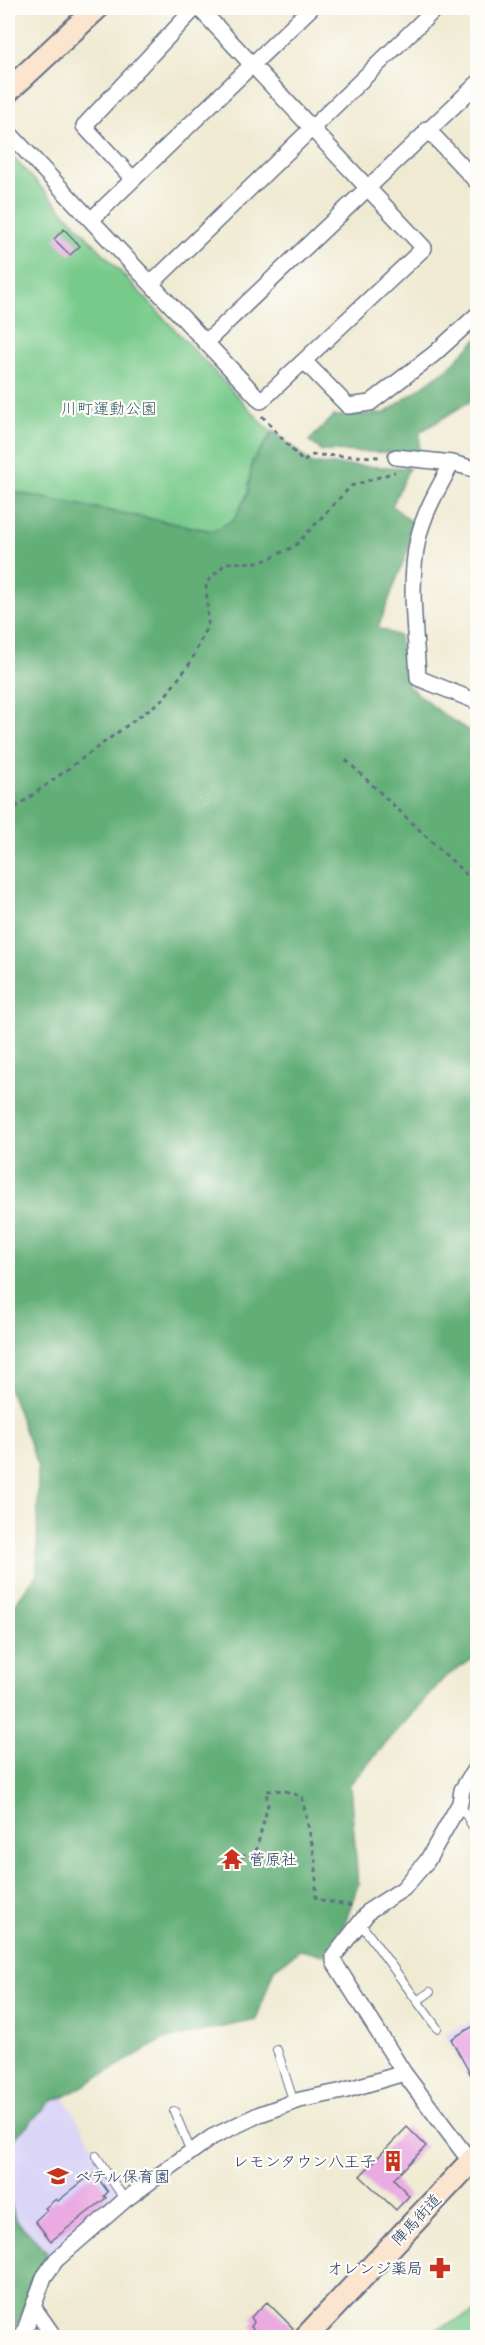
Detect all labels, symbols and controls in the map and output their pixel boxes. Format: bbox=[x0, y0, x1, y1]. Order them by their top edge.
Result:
park label: 川町運動公園 bbox=[61, 397, 157, 422]
temple icon: 菅原社 bbox=[220, 1847, 244, 1871]
place label: 菅原社 bbox=[249, 1848, 297, 1873]
building icon: レモンタウン八王子 bbox=[381, 2149, 405, 2173]
place label: レモンタウン八王子 bbox=[233, 2150, 376, 2175]
school or university icon: ベテル保育園 bbox=[46, 2164, 70, 2188]
place label: ベテル保育園 bbox=[75, 2165, 170, 2190]
street label: 陣馬街道 bbox=[386, 2188, 448, 2252]
pharmacy icon: オレンジ薬局 bbox=[428, 2256, 452, 2280]
place label: オレンジ薬局 bbox=[327, 2257, 423, 2282]

